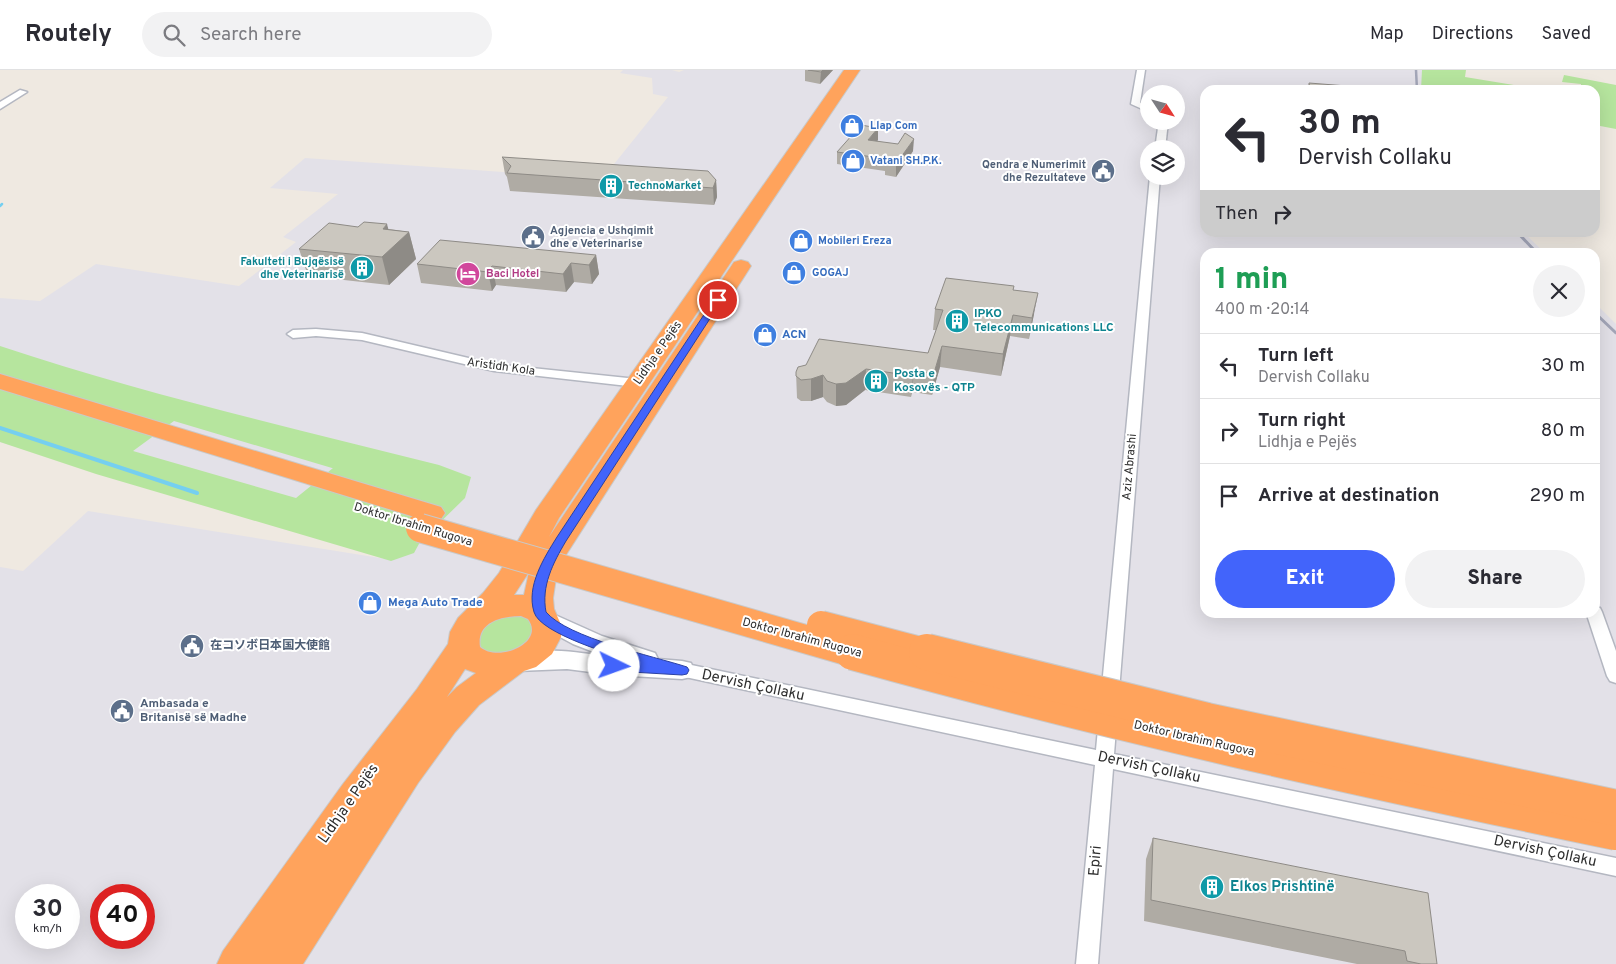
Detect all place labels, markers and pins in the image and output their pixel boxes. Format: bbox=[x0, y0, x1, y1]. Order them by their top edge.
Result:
shop icon: Llap Com bbox=[839, 113, 865, 139]
place label: Llap Com bbox=[870, 119, 917, 133]
shop icon: Vatani SH.P.K. bbox=[840, 148, 866, 174]
place label: Vatani SH.P.K. bbox=[870, 154, 942, 168]
place label: Qendra e Numerimit dhe Rezultateve bbox=[982, 158, 1086, 185]
public building icon: Qendra e Numerimit dhe Rezultateve bbox=[1090, 158, 1116, 184]
building icon: TechnoMarket bbox=[598, 173, 624, 199]
place label: TechnoMarket bbox=[628, 179, 701, 193]
public building icon: Agjencia e Ushqimit dhe e Veterinarise bbox=[520, 224, 546, 250]
place label: Agjencia e Ushqimit dhe e Veterinarise bbox=[550, 224, 654, 251]
shop icon: Mobileri Ereza bbox=[788, 228, 814, 254]
place label: Mobileri Ereza bbox=[818, 234, 892, 248]
place label: Fakulteti i Bujqësisë dhe Veterinarisë bbox=[240, 255, 344, 282]
building icon: Fakulteti i Bujqësisë dhe Veterinarisë bbox=[349, 255, 375, 281]
shop icon: GOGAJ bbox=[781, 260, 807, 286]
hotel icon: Baci Hotel bbox=[455, 261, 481, 287]
place label: GOGAJ bbox=[812, 266, 849, 280]
place label: Baci Hotel bbox=[486, 267, 539, 281]
pin bbox=[697, 279, 739, 321]
place label: IPKO Telecommunications LLC bbox=[974, 306, 1114, 336]
building icon: IPKO Telecommunications LLC bbox=[944, 308, 970, 334]
shop icon: ACN bbox=[752, 322, 778, 348]
place label: ACN bbox=[782, 327, 806, 343]
place label: Posta e Kosovës - QTP bbox=[894, 366, 975, 396]
building icon: Posta e Kosovës - QTP bbox=[863, 368, 889, 394]
shop icon: Mega Auto Trade bbox=[357, 590, 383, 616]
place label: Mega Auto Trade bbox=[388, 595, 483, 611]
public building icon: 在コソボ日本国大使館 bbox=[179, 633, 205, 659]
place label: 在コソボ日本国大使館 bbox=[210, 638, 330, 654]
place label: Ambasada e Britanisë së Madhe bbox=[140, 696, 247, 726]
public building icon: Ambasada e Britanisë së Madhe bbox=[109, 698, 135, 724]
building icon: Elkos Prishtinë bbox=[1199, 874, 1225, 900]
place label: Elkos Prishtinë bbox=[1230, 878, 1335, 897]

